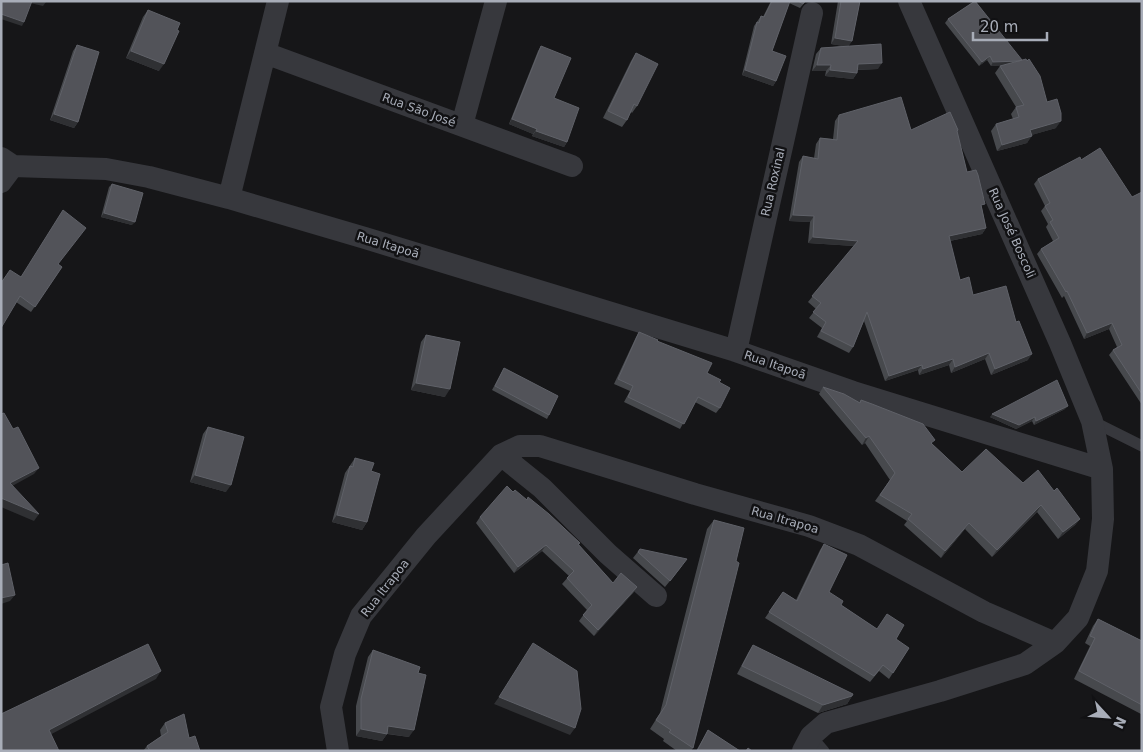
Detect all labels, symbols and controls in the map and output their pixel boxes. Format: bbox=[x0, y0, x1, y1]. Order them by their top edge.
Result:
scale bar bbox=[973, 10, 1047, 42]
text: 20 m bbox=[980, 18, 1018, 36]
street label: Rua São José bbox=[380, 90, 458, 130]
street label: Rua Roxinal bbox=[758, 146, 788, 218]
street label: Rua José Boscoli bbox=[986, 186, 1038, 280]
street label: Rua Itapoã bbox=[355, 229, 421, 261]
street label: Rua Itapoã bbox=[742, 348, 808, 382]
street label: Rua Itrapoa bbox=[750, 504, 820, 536]
street label: Rua Itrapoa bbox=[358, 556, 412, 620]
north arrow bbox=[1083, 692, 1133, 742]
text: N bbox=[1110, 714, 1129, 731]

